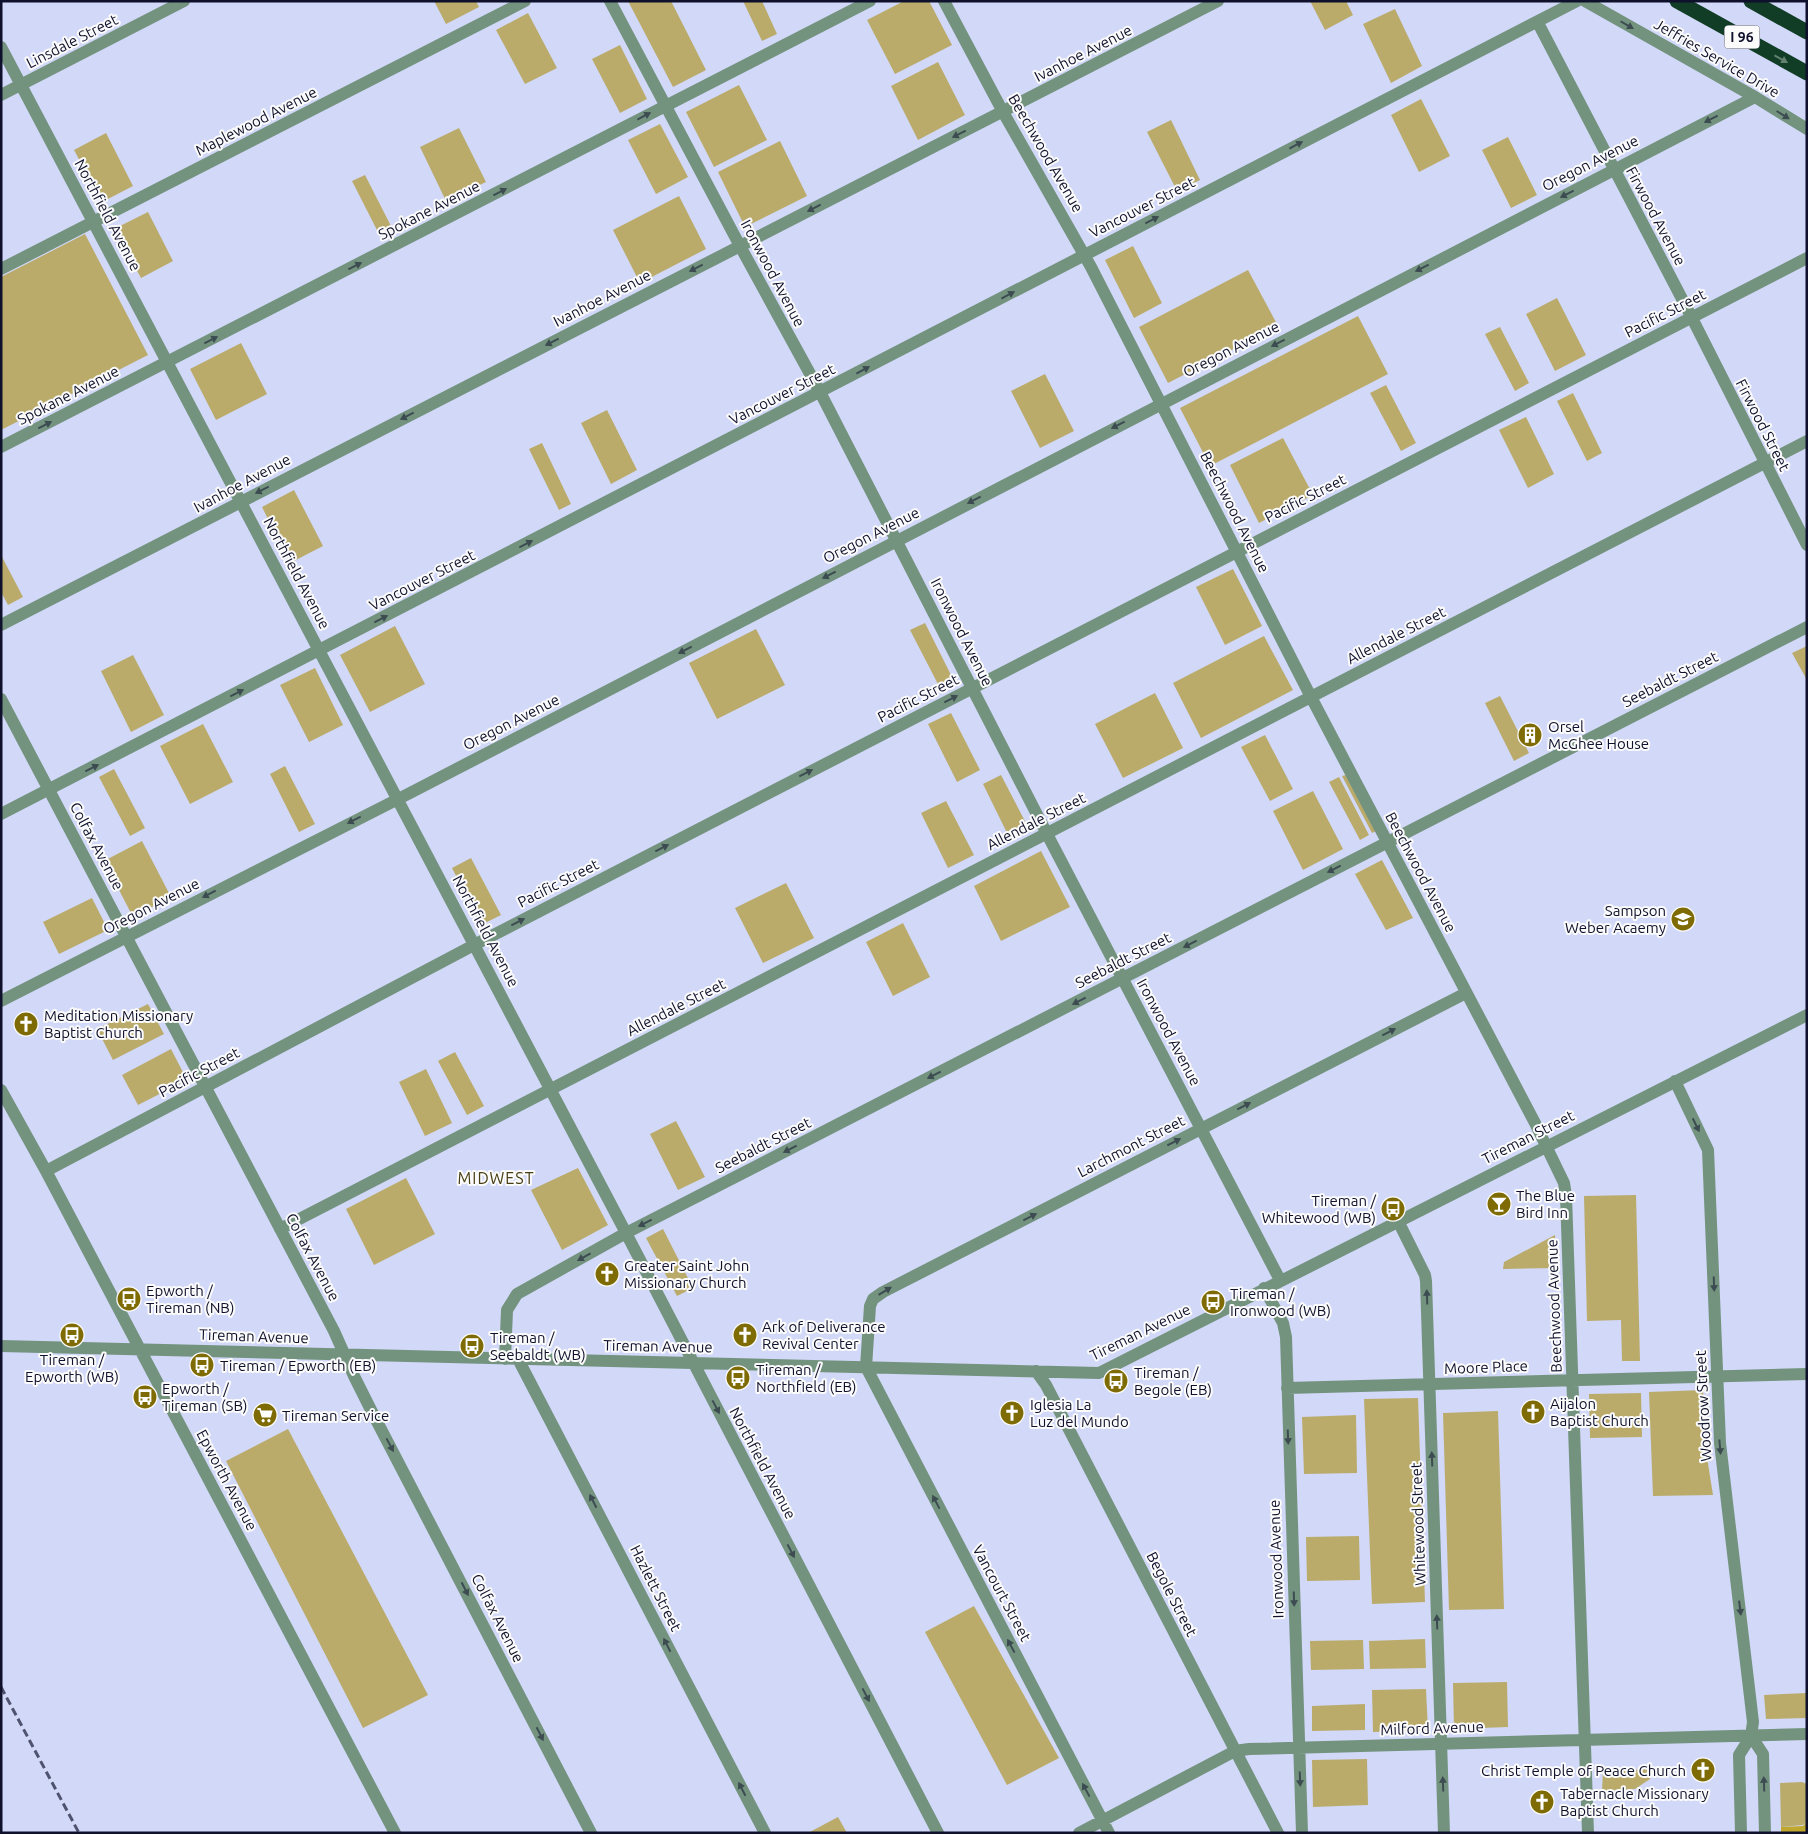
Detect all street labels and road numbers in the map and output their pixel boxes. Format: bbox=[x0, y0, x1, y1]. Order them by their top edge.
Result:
street label: Linsdale Street bbox=[23, 11, 121, 71]
street label: Jeffries Service Drive bbox=[1651, 15, 1783, 101]
street label: Ivanhoe Avenue bbox=[1031, 21, 1135, 85]
road number: I 96 bbox=[1724, 26, 1760, 48]
street label: Maplewood Avenue bbox=[193, 83, 319, 159]
street label: Beechwood Avenue bbox=[1005, 91, 1087, 215]
street label: Oregon Avenue bbox=[1539, 131, 1641, 195]
street label: Northfield Avenue bbox=[71, 156, 145, 274]
street label: Firwood Avenue bbox=[1623, 164, 1689, 268]
street label: Vancouver Street bbox=[1086, 173, 1198, 241]
street label: Spokane Avenue bbox=[375, 177, 483, 243]
street label: Ironwood Avenue bbox=[738, 217, 808, 329]
street label: Ivanhoe Avenue bbox=[550, 266, 654, 330]
street label: Pacific Street bbox=[1622, 285, 1709, 341]
street label: Oregon Avenue bbox=[1180, 317, 1282, 381]
street label: Vancouver Street bbox=[726, 360, 838, 428]
street label: Spokane Avenue bbox=[14, 362, 122, 428]
street label: Firwood Street bbox=[1733, 376, 1793, 474]
street label: Beechwood Avenue bbox=[1197, 449, 1273, 575]
street label: Ivanhoe Avenue bbox=[191, 450, 293, 516]
street label: Pacific Street bbox=[1262, 470, 1349, 526]
street label: Oregon Avenue bbox=[820, 503, 922, 567]
street label: Northfield Avenue bbox=[260, 514, 334, 632]
street label: Vancouver Street bbox=[366, 546, 478, 614]
street label: Ironwood Avenue bbox=[927, 575, 997, 689]
street label: Allendale Street bbox=[1344, 603, 1448, 667]
street label: Seebaldt Street bbox=[1619, 648, 1721, 710]
street label: Pacific Street bbox=[875, 670, 962, 726]
street label: Oregon Avenue bbox=[460, 690, 562, 754]
street label: Allendale Street bbox=[984, 789, 1088, 853]
street label: Colfax Avenue bbox=[67, 799, 127, 893]
street label: Beechwood Avenue bbox=[1382, 809, 1460, 935]
street label: Pacific Street bbox=[515, 855, 602, 911]
street label: Northfield Avenue bbox=[449, 872, 523, 990]
street label: Oregon Avenue bbox=[100, 874, 202, 938]
street label: Seebaldt Street bbox=[1072, 929, 1174, 991]
street label: Allendale Street bbox=[624, 975, 728, 1039]
street label: Ironwood Avenue bbox=[1134, 976, 1204, 1088]
street label: Pacific Street bbox=[156, 1044, 242, 1100]
street label: Tireman Street bbox=[1479, 1107, 1577, 1167]
street label: Larchmont Street bbox=[1075, 1112, 1188, 1180]
street label: Seebaldt Street bbox=[712, 1114, 814, 1176]
street label: Colfax Avenue bbox=[283, 1210, 343, 1304]
street label: Beechwood Avenue bbox=[1543, 1239, 1565, 1373]
street label: Tireman Avenue bbox=[1087, 1300, 1193, 1364]
street label: Tireman Avenue bbox=[199, 1326, 309, 1346]
street label: Tireman Avenue bbox=[603, 1337, 713, 1355]
street label: Woodrow Street bbox=[1692, 1350, 1714, 1462]
street label: Moore Place bbox=[1444, 1357, 1528, 1377]
street label: Northfield Avenue bbox=[726, 1404, 800, 1522]
street label: Epworth Avenue bbox=[193, 1427, 261, 1533]
street label: Whitewood Street bbox=[1407, 1462, 1429, 1586]
street label: Ironwood Avenue bbox=[1265, 1499, 1287, 1619]
street label: Hazlett Street bbox=[627, 1542, 685, 1634]
street label: Vancourt Street bbox=[969, 1542, 1035, 1644]
street label: Begole Street bbox=[1143, 1549, 1201, 1639]
street label: Colfax Avenue bbox=[468, 1571, 528, 1665]
street label: Milford Avenue bbox=[1380, 1718, 1484, 1738]

